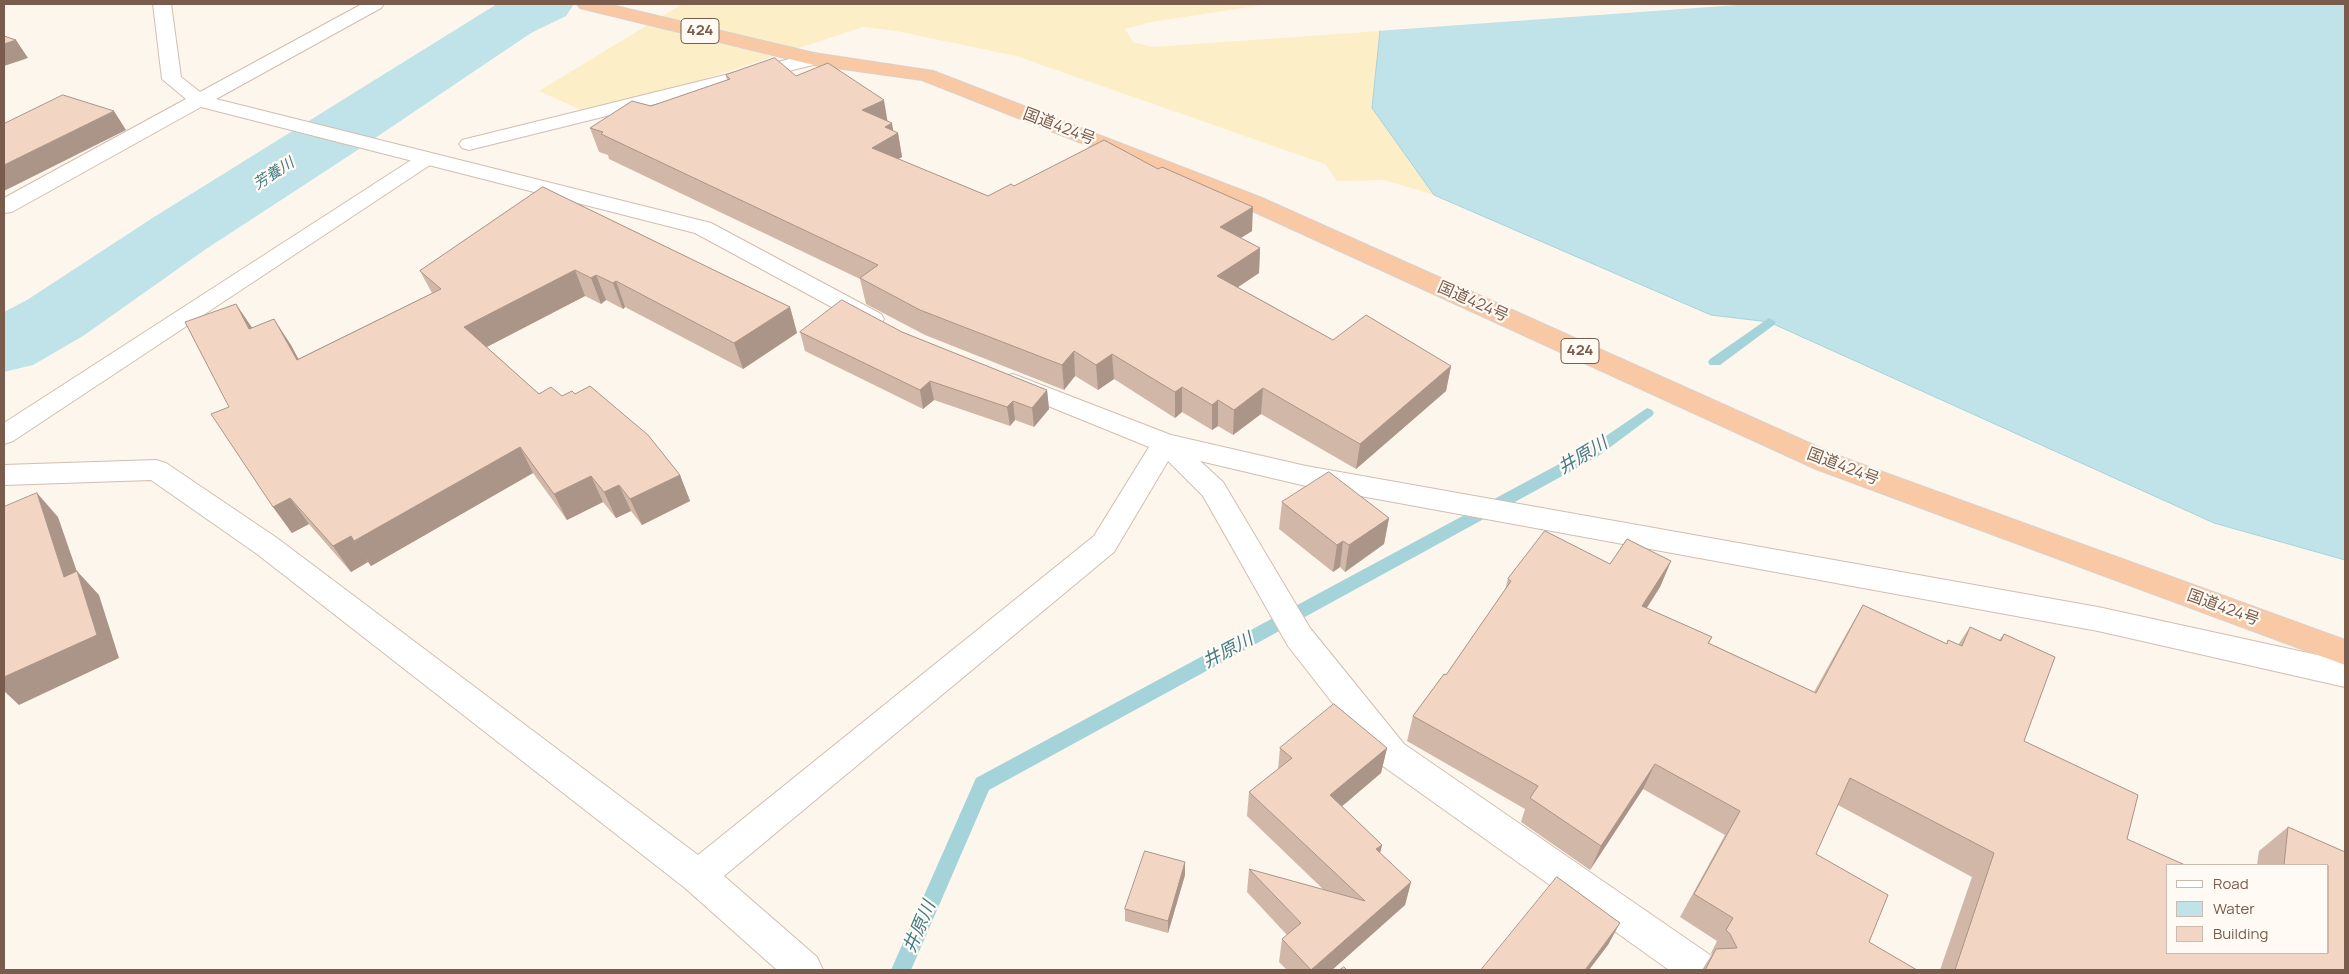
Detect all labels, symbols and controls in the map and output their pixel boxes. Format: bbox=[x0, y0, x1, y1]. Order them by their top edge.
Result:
road number: 424 bbox=[681, 18, 719, 44]
street label: 国道424号 bbox=[1020, 104, 1098, 150]
water label: 芳養川 bbox=[250, 154, 298, 194]
street label: 国道424号 bbox=[1435, 278, 1511, 326]
road number: 424 bbox=[1561, 338, 1599, 364]
water label: 井原川 bbox=[1554, 433, 1612, 479]
street label: 国道424号 bbox=[1804, 444, 1882, 490]
street label: 国道424号 bbox=[2184, 586, 2262, 630]
water label: 井原川 bbox=[1199, 629, 1257, 673]
legend bbox=[2166, 864, 2329, 954]
text: Road bbox=[2213, 873, 2249, 894]
water label: 井原川 bbox=[900, 898, 940, 956]
text: Water bbox=[2213, 898, 2255, 919]
text: Building bbox=[2213, 923, 2268, 944]

